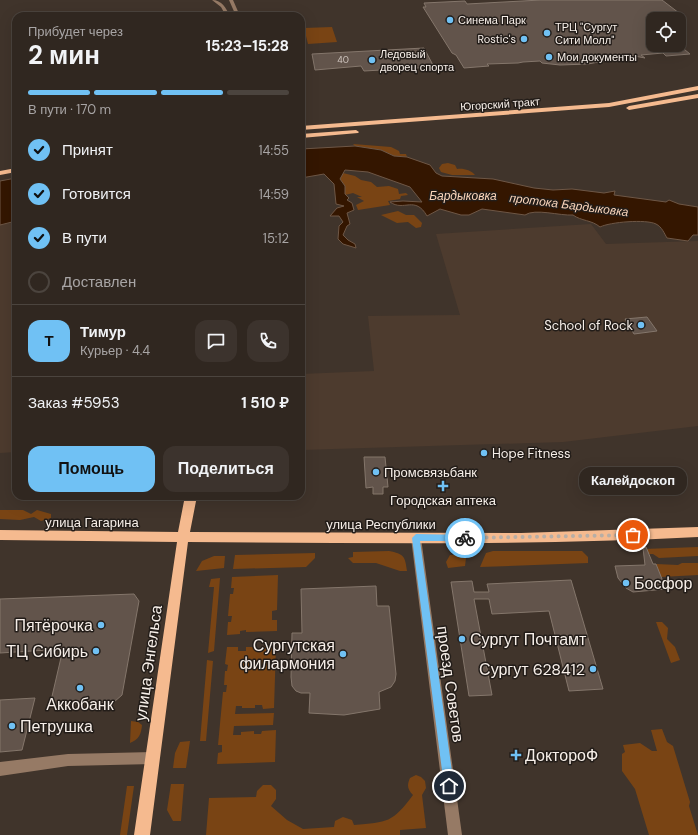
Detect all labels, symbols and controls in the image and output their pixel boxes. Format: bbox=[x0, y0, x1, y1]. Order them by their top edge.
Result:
map controls bbox=[646, 12, 686, 52]
button: locate bbox=[646, 12, 686, 52]
place label: Синема Парк bbox=[458, 13, 526, 27]
marker: Синема Парк bbox=[445, 15, 455, 25]
place label: ТРЦ "Сургут Сити Молл" bbox=[555, 20, 617, 47]
text: Прибудет через bbox=[28, 23, 123, 40]
marker: ТРЦ "Сургут Сити Молл" bbox=[542, 28, 552, 38]
place label: Rostic's bbox=[477, 32, 516, 46]
marker: Rostic's bbox=[519, 34, 529, 44]
text: 15:23–15:28 bbox=[206, 36, 289, 56]
text: 2 мин bbox=[28, 38, 100, 72]
place label: Ледовый дворец спорта bbox=[380, 47, 455, 74]
place label: Мои документы bbox=[557, 50, 637, 64]
marker: Мои документы bbox=[544, 52, 554, 62]
house number: 40 bbox=[337, 54, 349, 66]
marker: Ледовый дворец спорта bbox=[367, 55, 377, 65]
street label: Югорский тракт bbox=[460, 94, 540, 114]
text: В пути · 170 m bbox=[28, 101, 111, 118]
icon: check bbox=[28, 139, 50, 161]
text: Принят bbox=[62, 140, 113, 160]
text: 14:55 bbox=[259, 142, 289, 159]
icon: check bbox=[28, 183, 50, 205]
text: Готовится bbox=[62, 184, 131, 204]
text: 14:59 bbox=[259, 186, 289, 203]
water label: Бардыковка bbox=[429, 188, 497, 204]
water label: протока Бардыковка bbox=[509, 190, 630, 220]
icon: check bbox=[28, 227, 50, 249]
text: В пути bbox=[62, 228, 107, 248]
text: 15:12 bbox=[263, 230, 289, 247]
text: Доставлен bbox=[62, 272, 136, 292]
place label: School of Rock bbox=[544, 317, 633, 334]
button: chat bbox=[195, 320, 237, 362]
button: phone bbox=[247, 320, 289, 362]
marker: School of Rock bbox=[636, 320, 646, 330]
text: Тимур bbox=[80, 322, 126, 342]
text: Т bbox=[44, 331, 54, 351]
text: Курьер · 4.4 bbox=[80, 342, 150, 359]
text: Заказ #5953 bbox=[28, 393, 120, 413]
text: 1 510 ₽ bbox=[241, 393, 289, 413]
place label: Hope Fitness bbox=[492, 445, 571, 462]
button: Помощь bbox=[28, 446, 155, 492]
button: Поделиться bbox=[163, 446, 289, 492]
marker: Hope Fitness bbox=[479, 448, 489, 458]
place label: Промсвязьбанк bbox=[384, 464, 477, 481]
marker: Промсвязьбанк bbox=[371, 467, 381, 477]
callout: Калейдоскоп bbox=[579, 467, 687, 495]
text: Калейдоскоп bbox=[591, 472, 675, 489]
marker: Городская аптека bbox=[438, 481, 448, 491]
place label: Городская аптека bbox=[390, 492, 497, 509]
street label: улица Гагарина bbox=[45, 514, 139, 531]
street label: улица Республики bbox=[326, 516, 436, 533]
courier bbox=[445, 518, 485, 558]
pin bbox=[616, 518, 650, 552]
icon: bag bbox=[622, 524, 644, 546]
icon: bike bbox=[454, 527, 476, 549]
place label: Босфор bbox=[634, 573, 692, 594]
marker: Босфор bbox=[621, 578, 631, 588]
street label: улица Энгельса bbox=[130, 604, 167, 722]
place label: Пятёрочка bbox=[15, 615, 93, 636]
marker: Пятёрочка bbox=[96, 620, 106, 630]
street label: проезд Советов bbox=[432, 625, 469, 744]
place label: Сургут Почтамт bbox=[470, 629, 587, 650]
marker: Сургут Почтамт bbox=[457, 634, 467, 644]
place label: Сургутская филармония bbox=[239, 635, 335, 674]
place label: ТЦ Сибирь bbox=[6, 641, 88, 662]
marker: ТЦ Сибирь bbox=[91, 646, 101, 656]
marker: Сургутская филармония bbox=[338, 649, 348, 659]
place label: Сургут 628412 bbox=[479, 659, 585, 680]
marker: Сургут 628412 bbox=[588, 664, 598, 674]
marker: Аккобанк bbox=[75, 683, 85, 693]
place label: Аккобанк bbox=[46, 694, 115, 715]
place label: Петрушка bbox=[20, 716, 93, 737]
marker: Петрушка bbox=[7, 721, 17, 731]
place label: ДоктороФ bbox=[525, 745, 598, 766]
marker: ДоктороФ bbox=[510, 749, 522, 761]
pin bbox=[432, 769, 466, 803]
icon: home bbox=[438, 775, 460, 797]

